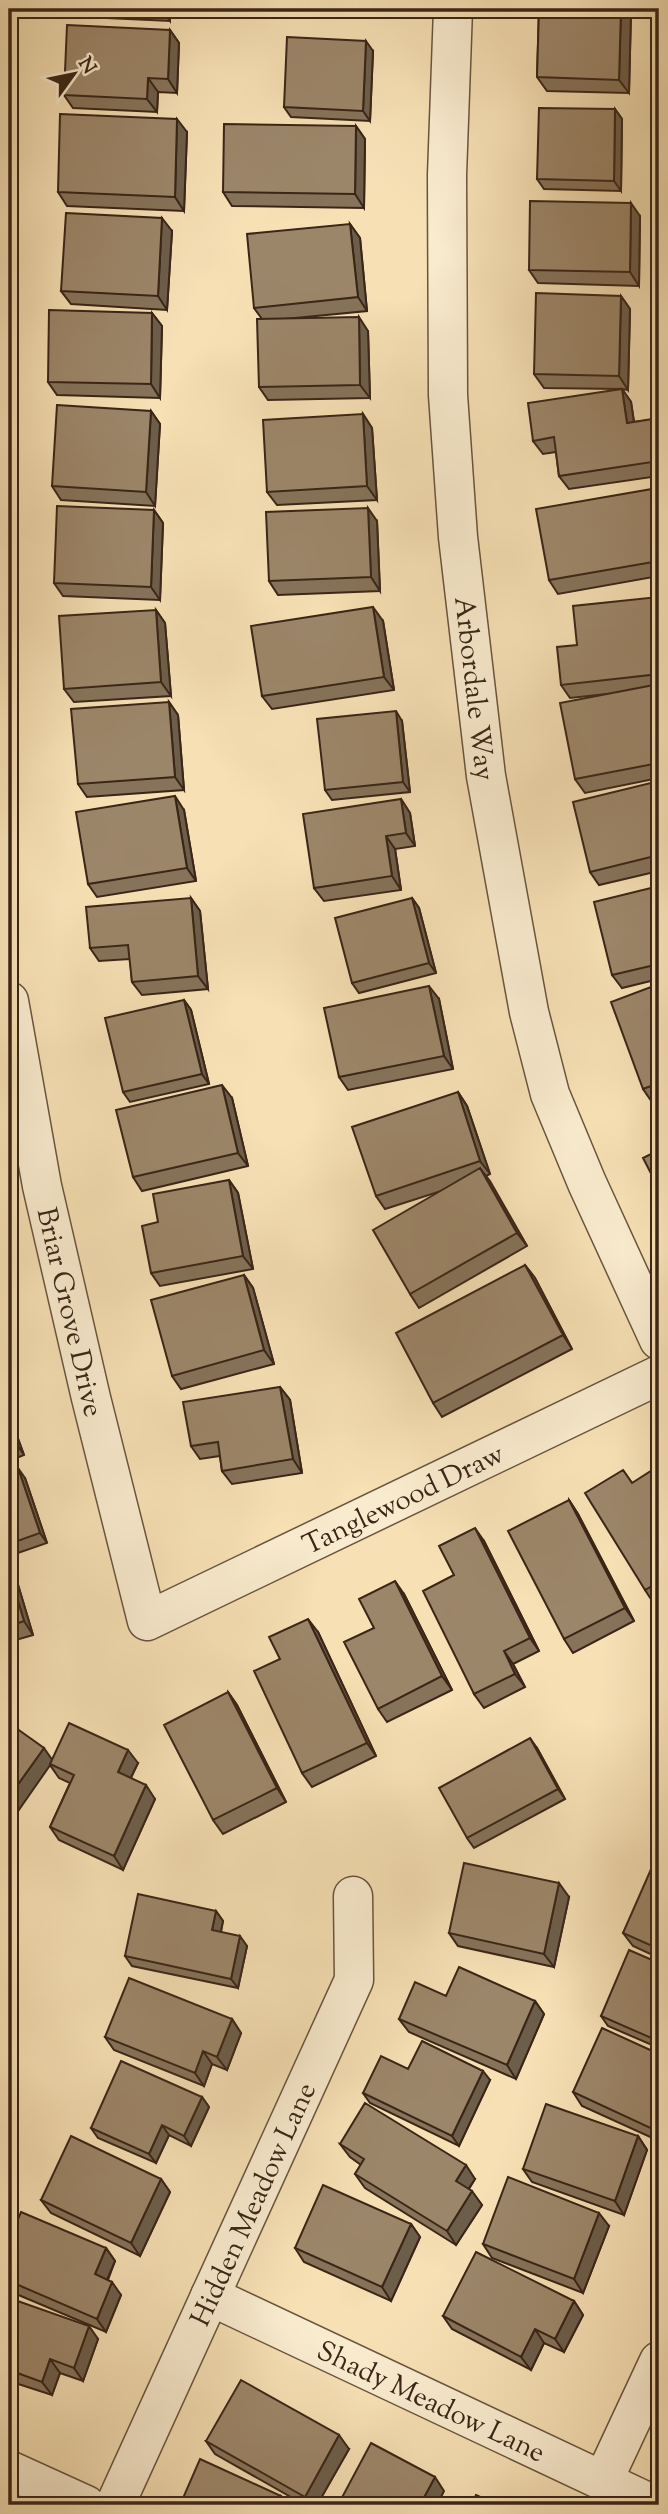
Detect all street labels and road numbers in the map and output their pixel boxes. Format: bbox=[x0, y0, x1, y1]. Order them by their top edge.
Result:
street label: Arbordale Way bbox=[442, 595, 503, 783]
street label: Briar Grove Drive bbox=[25, 1204, 112, 1421]
street label: Tanglewood Draw bbox=[296, 1435, 511, 1566]
street label: Hidden Meadow Lane bbox=[182, 2077, 328, 2333]
street label: Shady Meadow Lane bbox=[310, 2332, 551, 2474]

